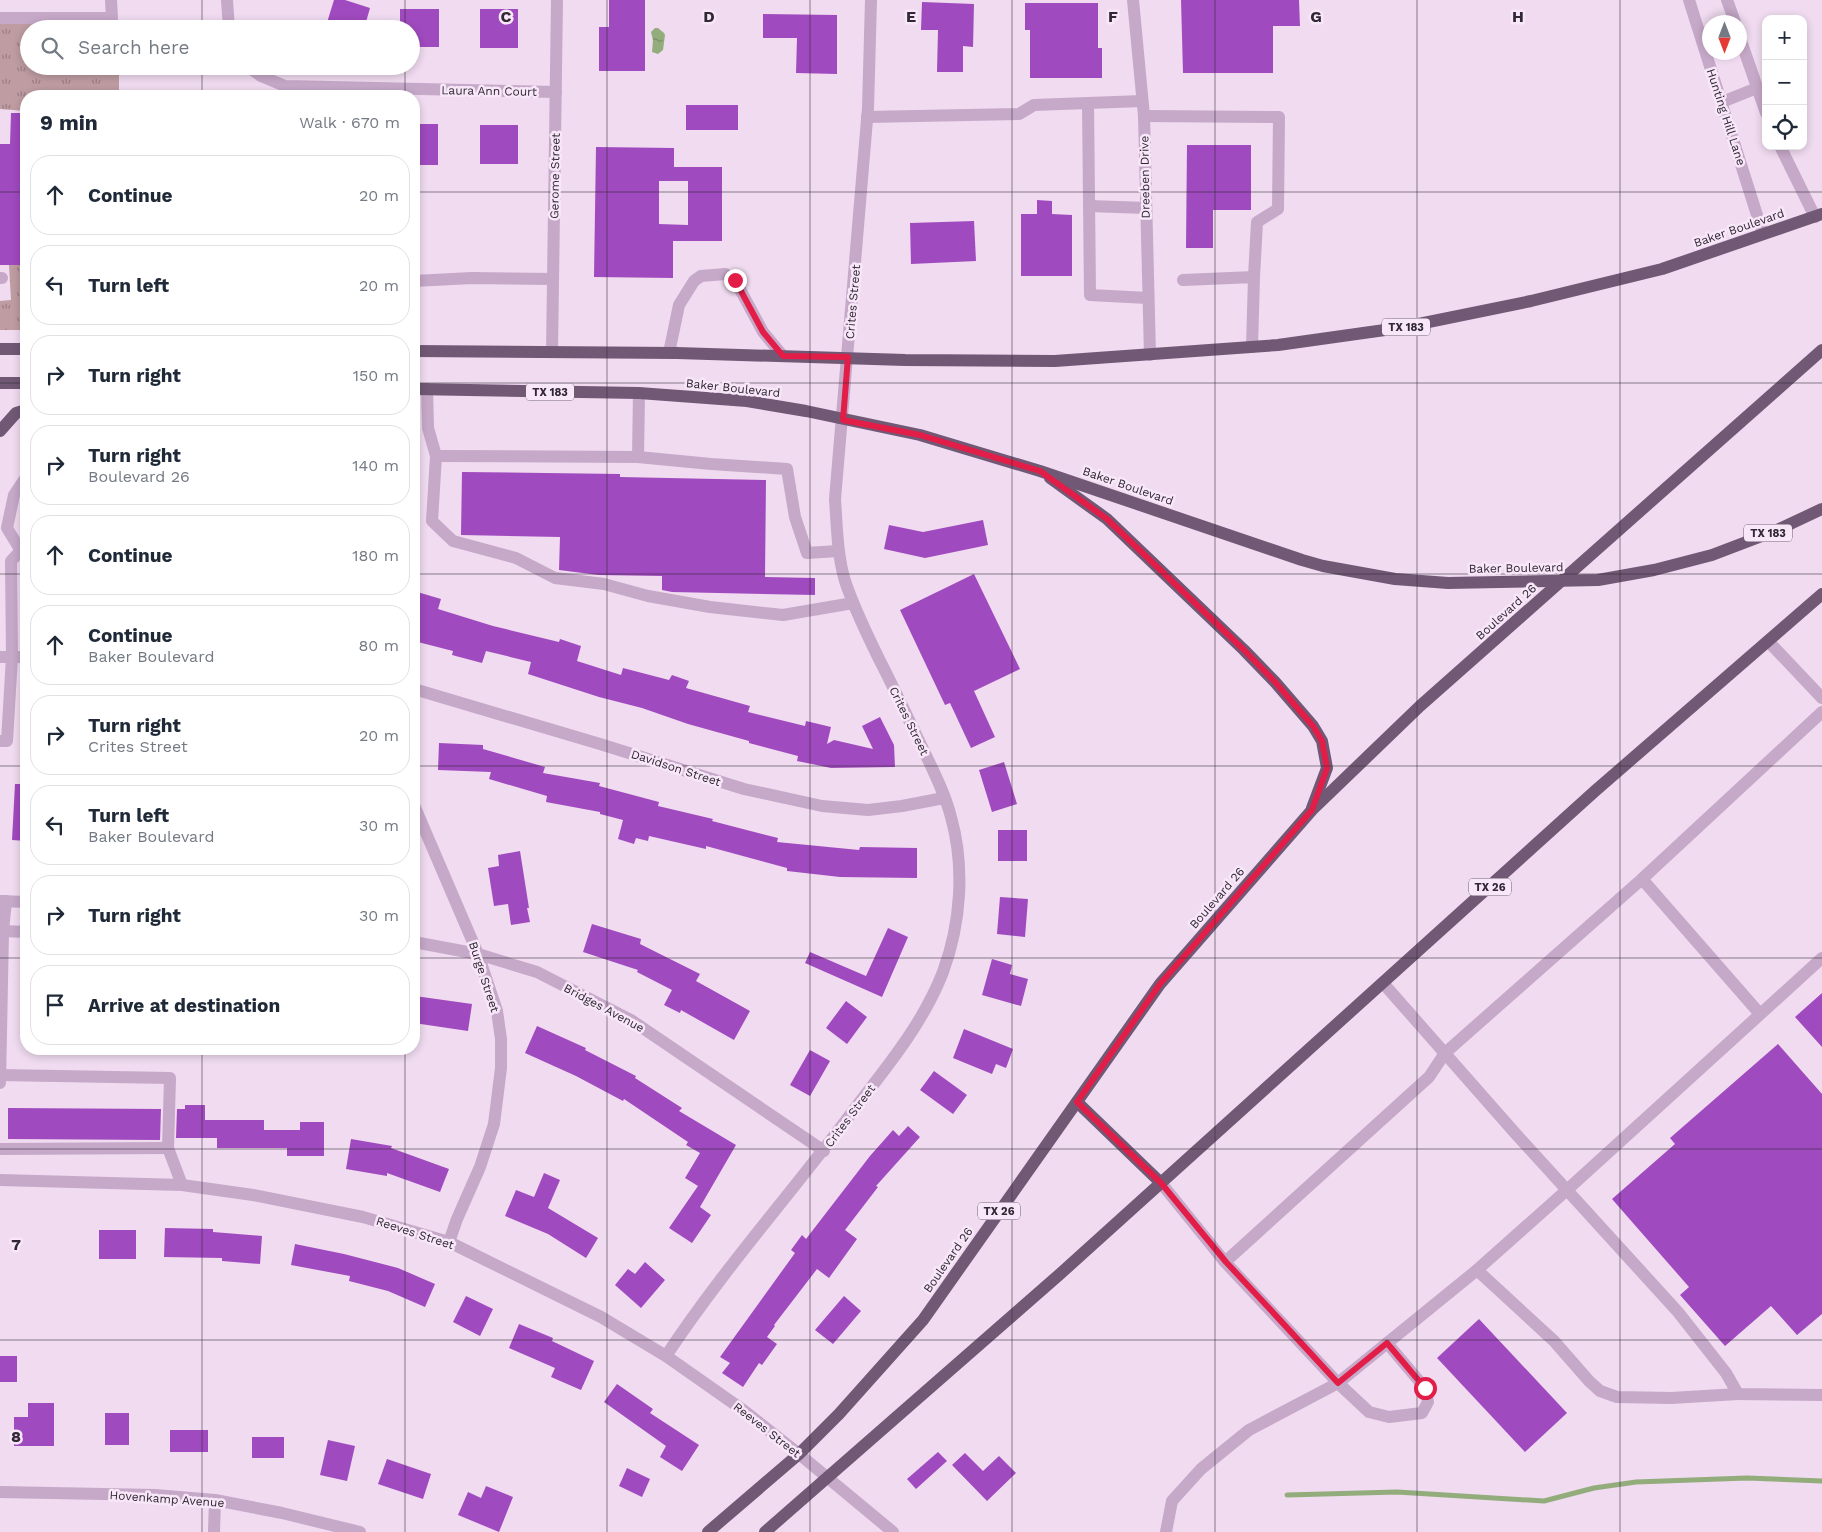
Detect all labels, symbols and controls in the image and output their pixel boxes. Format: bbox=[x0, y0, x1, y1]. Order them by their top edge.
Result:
text: C bbox=[501, 7, 512, 26]
text: D bbox=[703, 7, 715, 26]
text: E bbox=[906, 7, 916, 26]
text: F bbox=[1108, 7, 1118, 26]
text: G bbox=[1310, 7, 1322, 26]
text: H bbox=[1512, 7, 1524, 26]
north arrow bbox=[1702, 15, 1747, 60]
map controls bbox=[1762, 15, 1807, 150]
button: + bbox=[1762, 15, 1807, 60]
search box bbox=[20, 20, 420, 75]
icon: search bbox=[38, 34, 66, 62]
text: Search here bbox=[78, 36, 189, 59]
button: − bbox=[1762, 60, 1807, 105]
street label: Hunting Hill Lane bbox=[1704, 67, 1748, 167]
street label: Laura Ann Court bbox=[441, 83, 537, 99]
button: locate bbox=[1762, 105, 1807, 150]
text: 9 min bbox=[40, 110, 98, 135]
text: Walk · 670 m bbox=[299, 113, 400, 132]
street label: Gerome Street bbox=[547, 133, 563, 219]
street label: Dreeben Drive bbox=[1137, 135, 1153, 219]
icon: ahead bbox=[41, 181, 69, 209]
text: Continue bbox=[88, 184, 172, 207]
text: 20 m bbox=[359, 186, 399, 205]
street label: Baker Boulevard bbox=[1692, 206, 1786, 250]
street label: Crites Street bbox=[843, 264, 863, 340]
route end bbox=[724, 269, 747, 292]
icon: left bbox=[41, 271, 69, 299]
text: Turn left bbox=[88, 274, 169, 297]
text: 20 m bbox=[359, 276, 399, 295]
road number: TX 183 bbox=[1382, 318, 1430, 336]
icon: right bbox=[41, 361, 69, 389]
text: Turn right bbox=[88, 364, 181, 387]
text: 150 m bbox=[353, 366, 399, 385]
street label: Baker Boulevard bbox=[685, 376, 781, 400]
road number: TX 183 bbox=[526, 384, 574, 401]
text: Turn right bbox=[88, 444, 181, 467]
icon: right bbox=[41, 451, 69, 479]
text: 140 m bbox=[352, 456, 399, 475]
street label: Baker Boulevard bbox=[1081, 464, 1175, 508]
text: Boulevard 26 bbox=[88, 467, 190, 486]
road number: TX 183 bbox=[1744, 524, 1792, 542]
icon: ahead bbox=[41, 541, 69, 569]
text: Continue bbox=[88, 544, 172, 567]
text: 180 m bbox=[352, 546, 399, 565]
street label: Baker Boulevard bbox=[1468, 560, 1564, 576]
street label: Boulevard 26 bbox=[1473, 581, 1539, 643]
text: Continue bbox=[88, 624, 172, 647]
icon: ahead bbox=[41, 631, 69, 659]
text: 80 m bbox=[358, 636, 399, 655]
text: Baker Boulevard bbox=[88, 647, 214, 666]
street label: Crites Street bbox=[886, 684, 932, 758]
text: Turn right bbox=[88, 714, 181, 737]
icon: right bbox=[41, 721, 69, 749]
text: 20 m bbox=[359, 726, 399, 745]
text: Crites Street bbox=[88, 737, 188, 756]
street label: Davidson Street bbox=[629, 747, 723, 789]
text: Turn left bbox=[88, 804, 169, 827]
icon: left bbox=[41, 811, 69, 839]
text: 30 m bbox=[359, 816, 399, 835]
text: Baker Boulevard bbox=[88, 827, 214, 846]
street label: Boulevard 26 bbox=[1187, 865, 1247, 931]
road number: TX 26 bbox=[1469, 879, 1511, 896]
icon: right bbox=[41, 901, 69, 929]
text: Turn right bbox=[88, 904, 181, 927]
text: 30 m bbox=[359, 906, 399, 925]
street label: Burge Street bbox=[466, 940, 502, 1014]
street label: Bridges Avenue bbox=[561, 981, 647, 1035]
icon: arrive bbox=[41, 991, 69, 1019]
text: Arrive at destination bbox=[88, 994, 280, 1017]
street label: Crites Street bbox=[822, 1082, 878, 1150]
road number: TX 26 bbox=[978, 1202, 1020, 1220]
street label: Reeves Street bbox=[374, 1214, 456, 1252]
street label: Boulevard 26 bbox=[920, 1225, 976, 1295]
text: 7 bbox=[11, 1235, 21, 1254]
route start bbox=[1414, 1377, 1437, 1400]
street label: Reeves Street bbox=[731, 1399, 803, 1461]
text: 8 bbox=[11, 1427, 21, 1446]
street label: Hovenkamp Avenue bbox=[109, 1488, 225, 1510]

